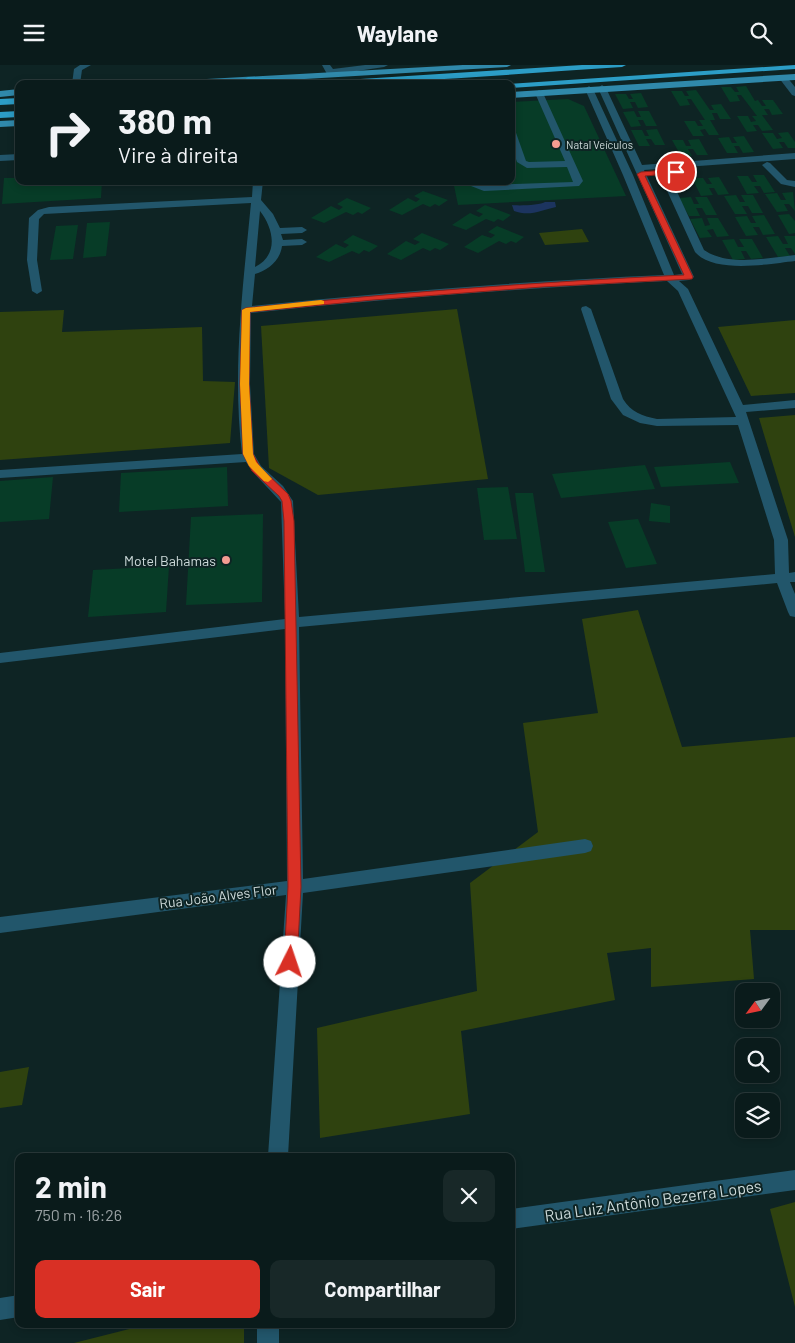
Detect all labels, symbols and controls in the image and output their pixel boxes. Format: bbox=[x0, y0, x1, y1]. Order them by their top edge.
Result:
icon: menu bbox=[20, 19, 48, 47]
icon: search bbox=[747, 19, 775, 47]
text: Waylane bbox=[357, 20, 438, 46]
text: 380 m bbox=[118, 99, 212, 141]
icon: right bbox=[35, 100, 100, 165]
marker: Natal Veículos bbox=[550, 138, 562, 150]
place label: Natal Veículos bbox=[566, 138, 633, 151]
text: Vire à direita bbox=[118, 141, 238, 167]
pin bbox=[655, 151, 697, 193]
icon: arrive bbox=[662, 158, 690, 186]
place label: Motel Bahamas bbox=[124, 552, 216, 569]
marker: Motel Bahamas bbox=[220, 554, 232, 566]
street label: Rua João Alves Flor bbox=[158, 880, 278, 912]
position arrow bbox=[263, 935, 315, 987]
north arrow bbox=[735, 983, 780, 1027]
map controls bbox=[735, 983, 780, 1138]
button: search bbox=[735, 1038, 780, 1083]
button: layers bbox=[735, 1093, 780, 1138]
text: 2 min bbox=[35, 1168, 107, 1204]
button: close bbox=[443, 1170, 495, 1222]
street label: Rua Luiz Antônio Bezerra Lopes bbox=[543, 1175, 763, 1225]
text: 750 m · 16:26 bbox=[35, 1205, 122, 1224]
button: Sair bbox=[35, 1260, 260, 1318]
button: Compartilhar bbox=[270, 1260, 495, 1318]

